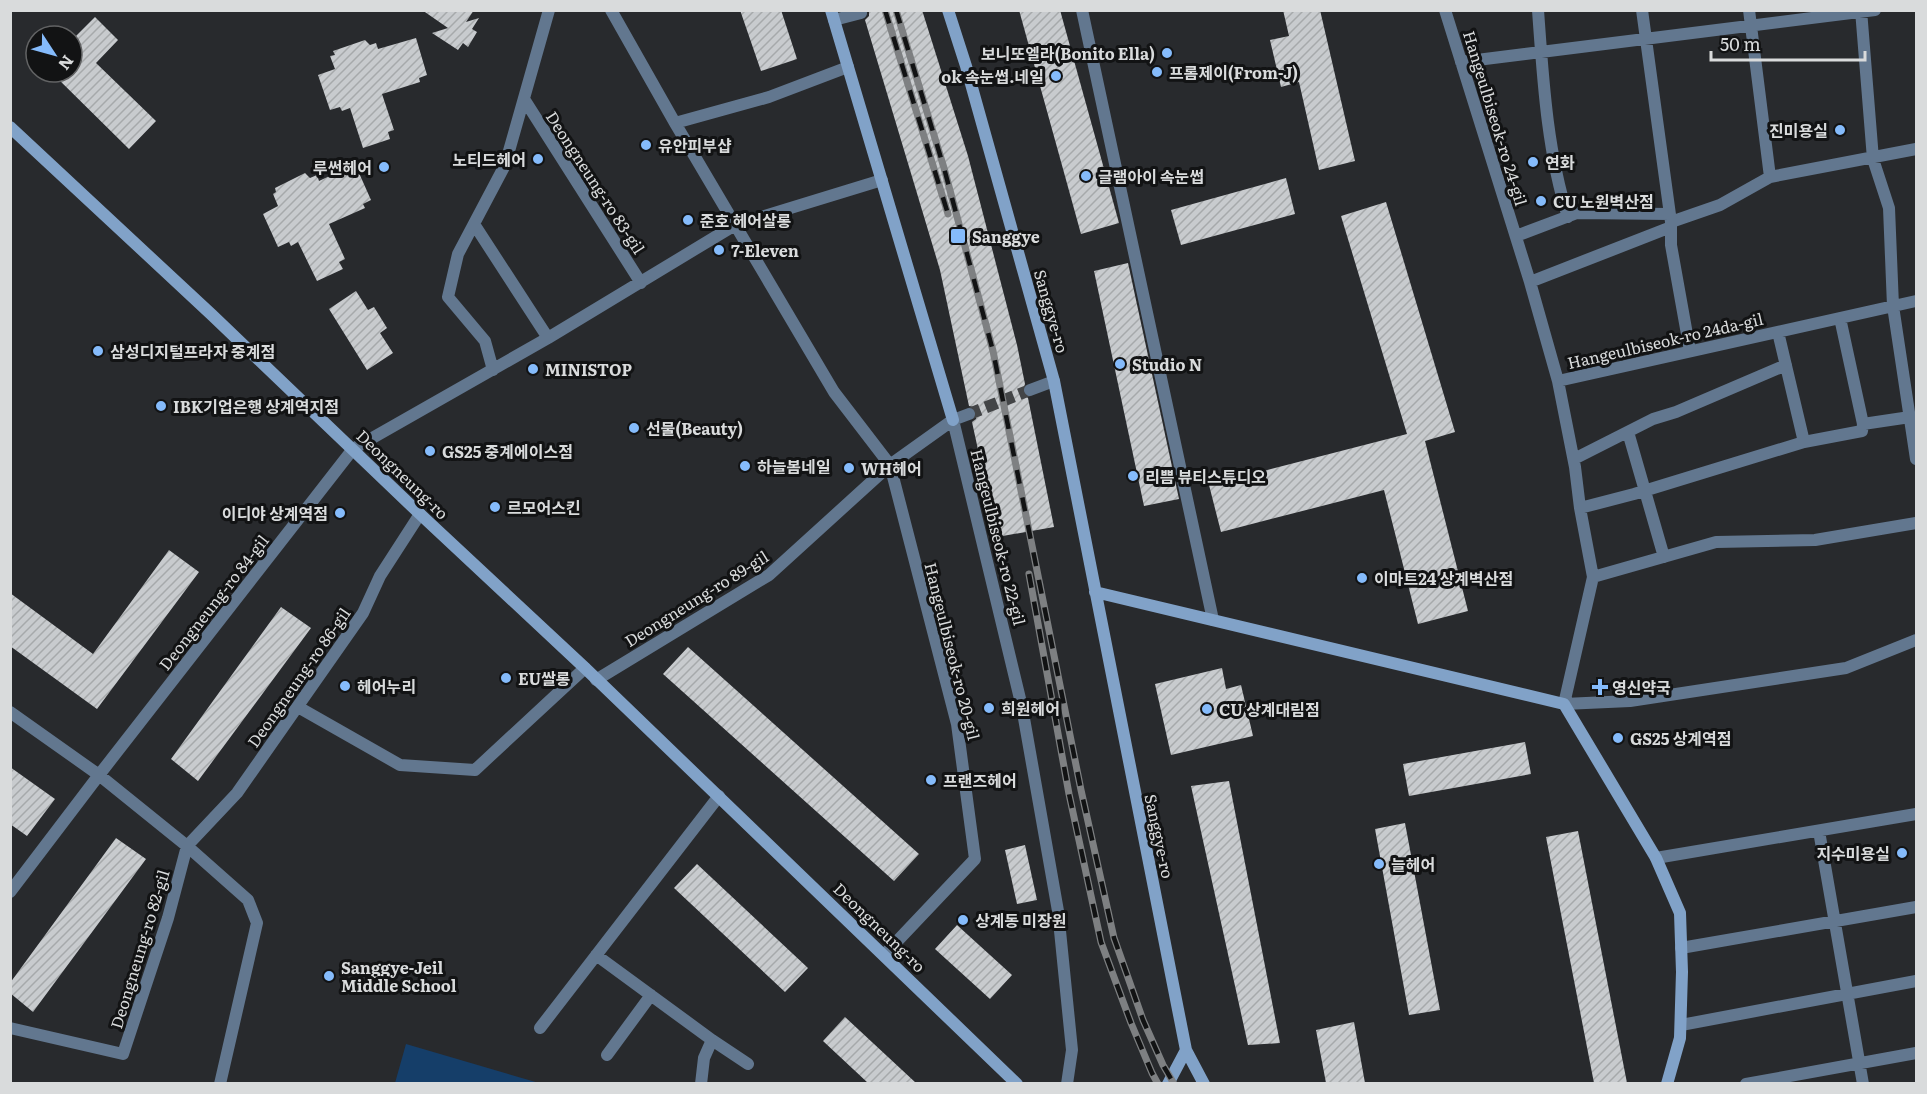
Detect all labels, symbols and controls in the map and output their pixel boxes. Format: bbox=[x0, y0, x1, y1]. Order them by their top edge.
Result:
north arrow bbox=[24, 24, 84, 84]
scale bar bbox=[1711, 24, 1866, 62]
street label: Hangeulbiseok-ro 24-gil bbox=[1458, 28, 1534, 208]
text: 50 m bbox=[1720, 30, 1761, 57]
place label: 보니또엘라(Bonito Ella) bbox=[981, 41, 1155, 65]
marker: 보니또엘라(Bonito Ella) bbox=[1160, 46, 1174, 60]
text: N bbox=[53, 51, 81, 76]
place label: 프롬제이(From-J) bbox=[1169, 60, 1298, 84]
place label: ok 속눈썹.네일 bbox=[941, 64, 1044, 88]
marker: 프롬제이(From-J) bbox=[1150, 65, 1164, 79]
marker: ok 속눈썹.네일 bbox=[1049, 69, 1063, 83]
street label: Deongneung-ro 83-gil bbox=[541, 106, 651, 258]
place label: 진미용실 bbox=[1769, 118, 1828, 142]
marker: 진미용실 bbox=[1833, 123, 1847, 137]
place label: 유안피부샵 bbox=[658, 133, 732, 157]
marker: 유안피부샵 bbox=[639, 138, 653, 152]
place label: 노티드헤어 bbox=[452, 147, 526, 171]
place label: 연화 bbox=[1545, 150, 1575, 174]
marker: 노티드헤어 bbox=[531, 152, 545, 166]
place label: 루썬헤어 bbox=[313, 155, 372, 179]
marker: 연화 bbox=[1526, 155, 1540, 169]
marker: 루썬헤어 bbox=[377, 160, 391, 174]
place label: 글램아이 속눈썹 bbox=[1098, 164, 1204, 188]
marker: 글램아이 속눈썹 bbox=[1079, 169, 1093, 183]
place label: CU 노원벽산점 bbox=[1553, 189, 1654, 213]
marker: CU 노원벽산점 bbox=[1534, 194, 1548, 208]
place label: 준호 헤어살롱 bbox=[700, 208, 792, 232]
marker: 준호 헤어살롱 bbox=[681, 213, 695, 227]
place label: Sanggye bbox=[972, 224, 1040, 248]
marker: Sanggye bbox=[949, 227, 967, 245]
place label: 7-Eleven bbox=[731, 238, 799, 262]
marker: 7-Eleven bbox=[712, 243, 726, 257]
street label: Sanggye-ro bbox=[1029, 266, 1075, 356]
street label: Hangeulbiseok-ro 24da-gil bbox=[1565, 306, 1765, 374]
place label: 삼성디지털프라자 중계점 bbox=[110, 339, 275, 363]
marker: 삼성디지털프라자 중계점 bbox=[91, 344, 105, 358]
place label: Studio N bbox=[1132, 352, 1202, 376]
place label: MINISTOP bbox=[545, 357, 632, 381]
marker: Studio N bbox=[1113, 357, 1127, 371]
marker: MINISTOP bbox=[526, 362, 540, 376]
place label: IBK기업은행 상계역지점 bbox=[173, 394, 339, 418]
marker: IBK기업은행 상계역지점 bbox=[154, 399, 168, 413]
place label: 선물(Beauty) bbox=[646, 416, 743, 440]
marker: 선물(Beauty) bbox=[627, 421, 641, 435]
street label: Deongneung-ro bbox=[351, 424, 455, 524]
place label: GS25 중계에이스점 bbox=[442, 439, 573, 463]
marker: GS25 중계에이스점 bbox=[423, 444, 437, 458]
street label: Hangeulbiseok-ro 22-gil bbox=[965, 446, 1033, 628]
place label: 하늘봄네일 bbox=[757, 454, 831, 478]
place label: WH헤어 bbox=[861, 456, 922, 480]
marker: 하늘봄네일 bbox=[738, 459, 752, 473]
marker: WH헤어 bbox=[842, 461, 856, 475]
place label: 리쁨 뷰티스튜디오 bbox=[1145, 464, 1266, 488]
marker: 리쁨 뷰티스튜디오 bbox=[1126, 469, 1140, 483]
place label: 르모어스킨 bbox=[507, 495, 581, 519]
marker: 르모어스킨 bbox=[488, 500, 502, 514]
place label: 이디야 상계역점 bbox=[222, 501, 328, 525]
marker: 이디야 상계역점 bbox=[333, 506, 347, 520]
street label: Deongneung-ro 84-gil bbox=[152, 529, 274, 675]
street label: Deongneung-ro 89-gil bbox=[619, 544, 773, 652]
street label: Hangeulbiseok-ro 20-gil bbox=[919, 560, 987, 742]
place label: 이마트24 상계벽산점 bbox=[1374, 566, 1513, 590]
marker: 이마트24 상계벽산점 bbox=[1355, 571, 1369, 585]
street label: Deongneung-ro 86-gil bbox=[241, 602, 355, 752]
place label: EU쌀롱 bbox=[518, 666, 570, 690]
marker: EU쌀롱 bbox=[499, 671, 513, 685]
place label: 헤어누리 bbox=[357, 674, 416, 698]
place label: 영신약국 bbox=[1612, 675, 1671, 699]
marker: 헤어누리 bbox=[338, 679, 352, 693]
marker: 영신약국 bbox=[1593, 680, 1607, 694]
place label: 희원헤어 bbox=[1001, 696, 1060, 720]
place label: CU 상계대림점 bbox=[1219, 697, 1320, 721]
marker: 희원헤어 bbox=[982, 701, 996, 715]
marker: CU 상계대림점 bbox=[1200, 702, 1214, 716]
place label: GS25 상계역점 bbox=[1630, 726, 1731, 750]
marker: GS25 상계역점 bbox=[1611, 731, 1625, 745]
place label: 프랜즈헤어 bbox=[943, 768, 1017, 792]
marker: 프랜즈헤어 bbox=[924, 773, 938, 787]
street label: Sanggye-ro bbox=[1139, 791, 1181, 881]
place label: 지수미용실 bbox=[1816, 841, 1890, 865]
marker: 지수미용실 bbox=[1895, 846, 1909, 860]
place label: 늘헤어 bbox=[1391, 852, 1435, 876]
marker: 늘헤어 bbox=[1372, 857, 1386, 871]
street label: Deongneung-ro 82-gil bbox=[103, 866, 175, 1032]
street label: Deongneung-ro bbox=[828, 877, 932, 977]
place label: 상계동 미장원 bbox=[975, 908, 1067, 932]
marker: 상계동 미장원 bbox=[956, 913, 970, 927]
place label: Sanggye-Jeil Middle School bbox=[341, 955, 457, 997]
marker: Sanggye-Jeil Middle School bbox=[322, 969, 336, 983]

